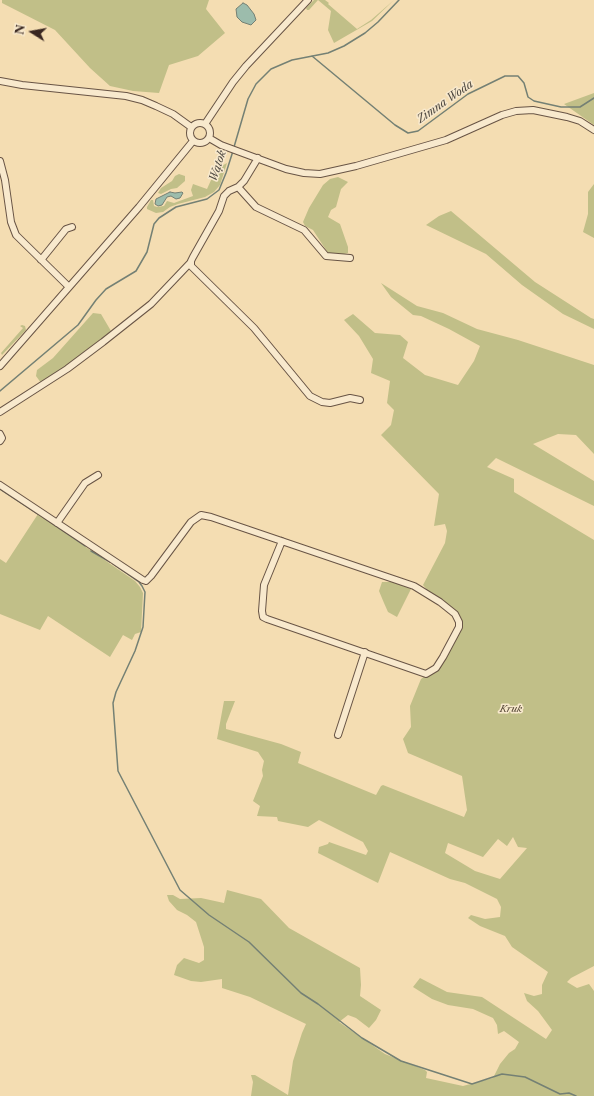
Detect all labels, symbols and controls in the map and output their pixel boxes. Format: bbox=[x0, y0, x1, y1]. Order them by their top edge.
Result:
north arrow bbox=[12, 12, 52, 52]
text: N bbox=[12, 24, 28, 36]
water label: Zimna Woda bbox=[414, 78, 476, 126]
water label: Wątok bbox=[207, 149, 229, 183]
park label: Kruk bbox=[500, 703, 522, 715]

